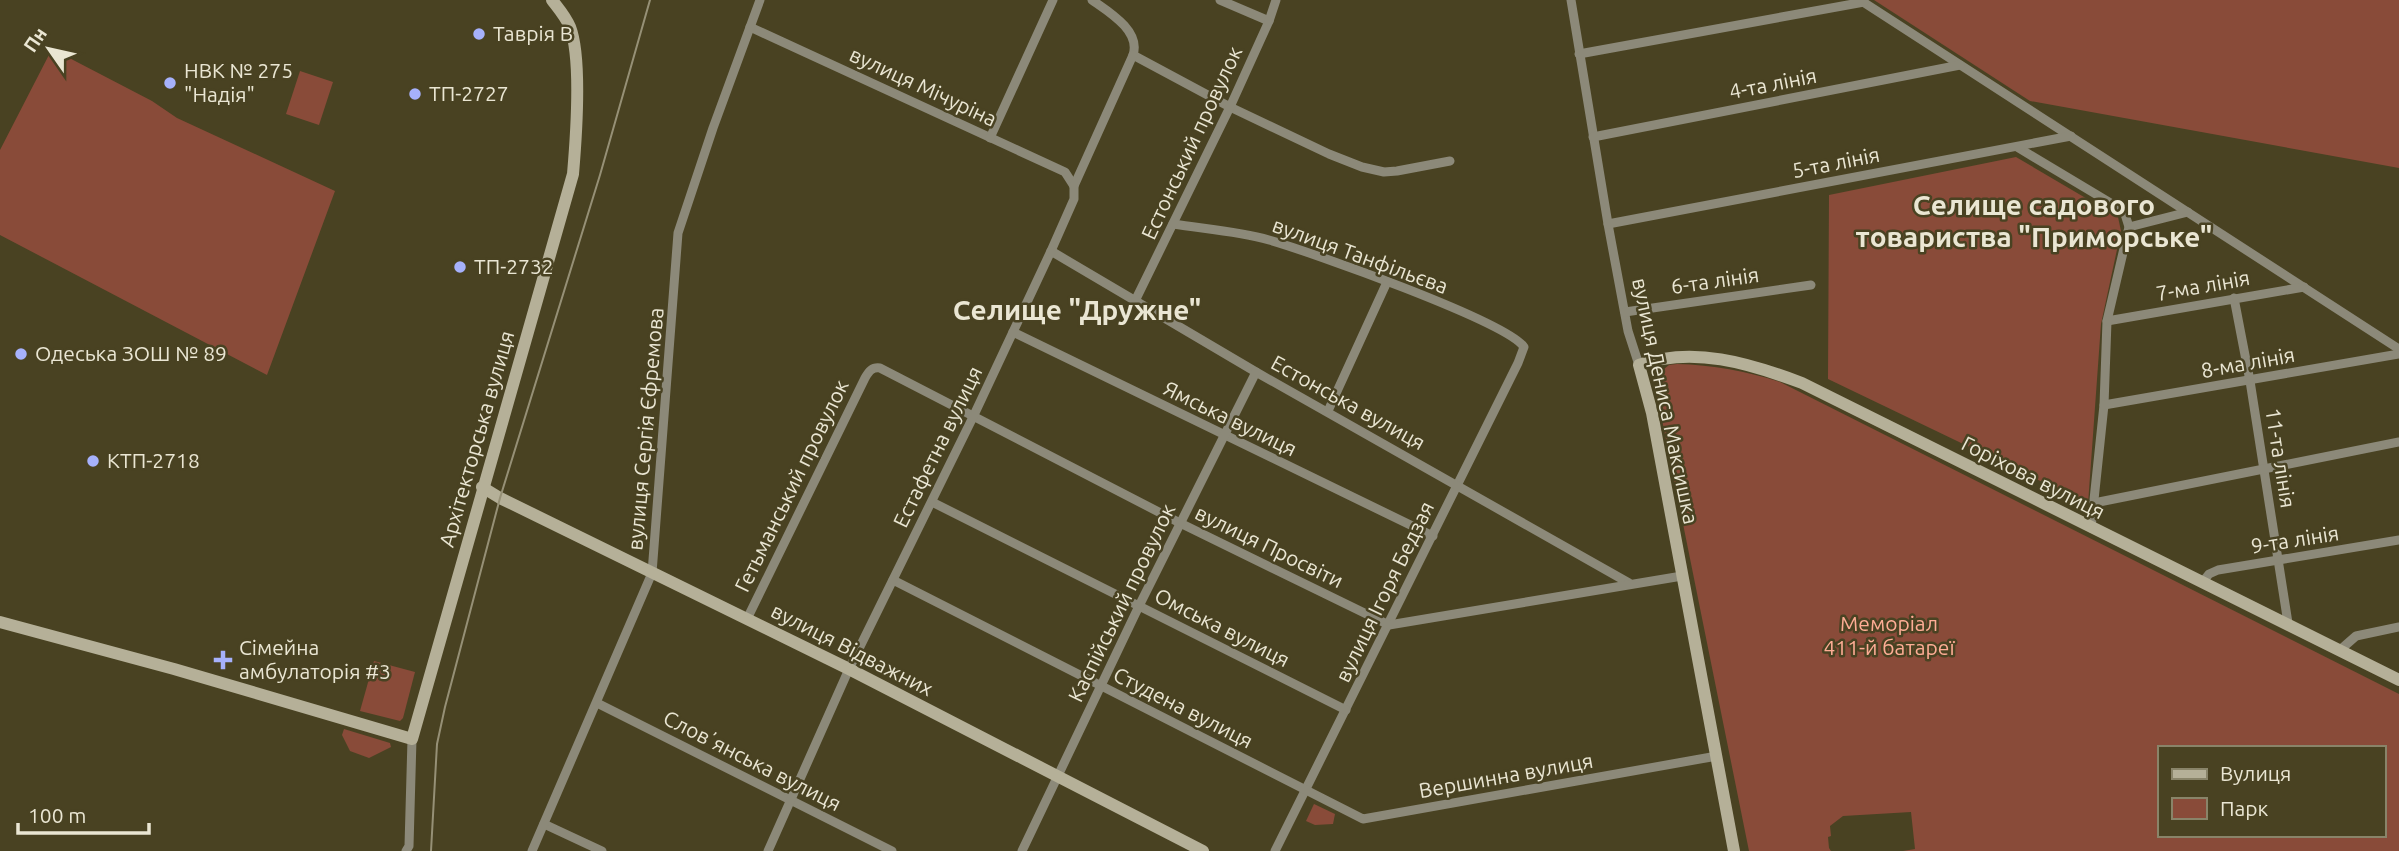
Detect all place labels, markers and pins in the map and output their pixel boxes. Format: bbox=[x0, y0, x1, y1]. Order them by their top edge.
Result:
place label: Таврія В bbox=[493, 21, 573, 45]
marker: Таврія В bbox=[471, 26, 487, 42]
place label: НВК № 275 "Надія" bbox=[184, 58, 293, 106]
marker: НВК № 275 "Надія" bbox=[162, 75, 178, 91]
place label: ТП-2727 bbox=[429, 81, 509, 105]
marker: ТП-2727 bbox=[407, 86, 423, 102]
place label: ТП-2732 bbox=[474, 254, 554, 278]
marker: ТП-2732 bbox=[452, 259, 468, 275]
place label: Одеська ЗОШ № 89 bbox=[35, 341, 227, 365]
marker: Одеська ЗОШ № 89 bbox=[13, 346, 29, 362]
place label: КТП-2718 bbox=[107, 448, 200, 472]
marker: КТП-2718 bbox=[85, 453, 101, 469]
place label: Сімейна амбулаторія #3 bbox=[239, 635, 391, 683]
marker: Сімейна амбулаторія #3 bbox=[213, 650, 233, 670]

